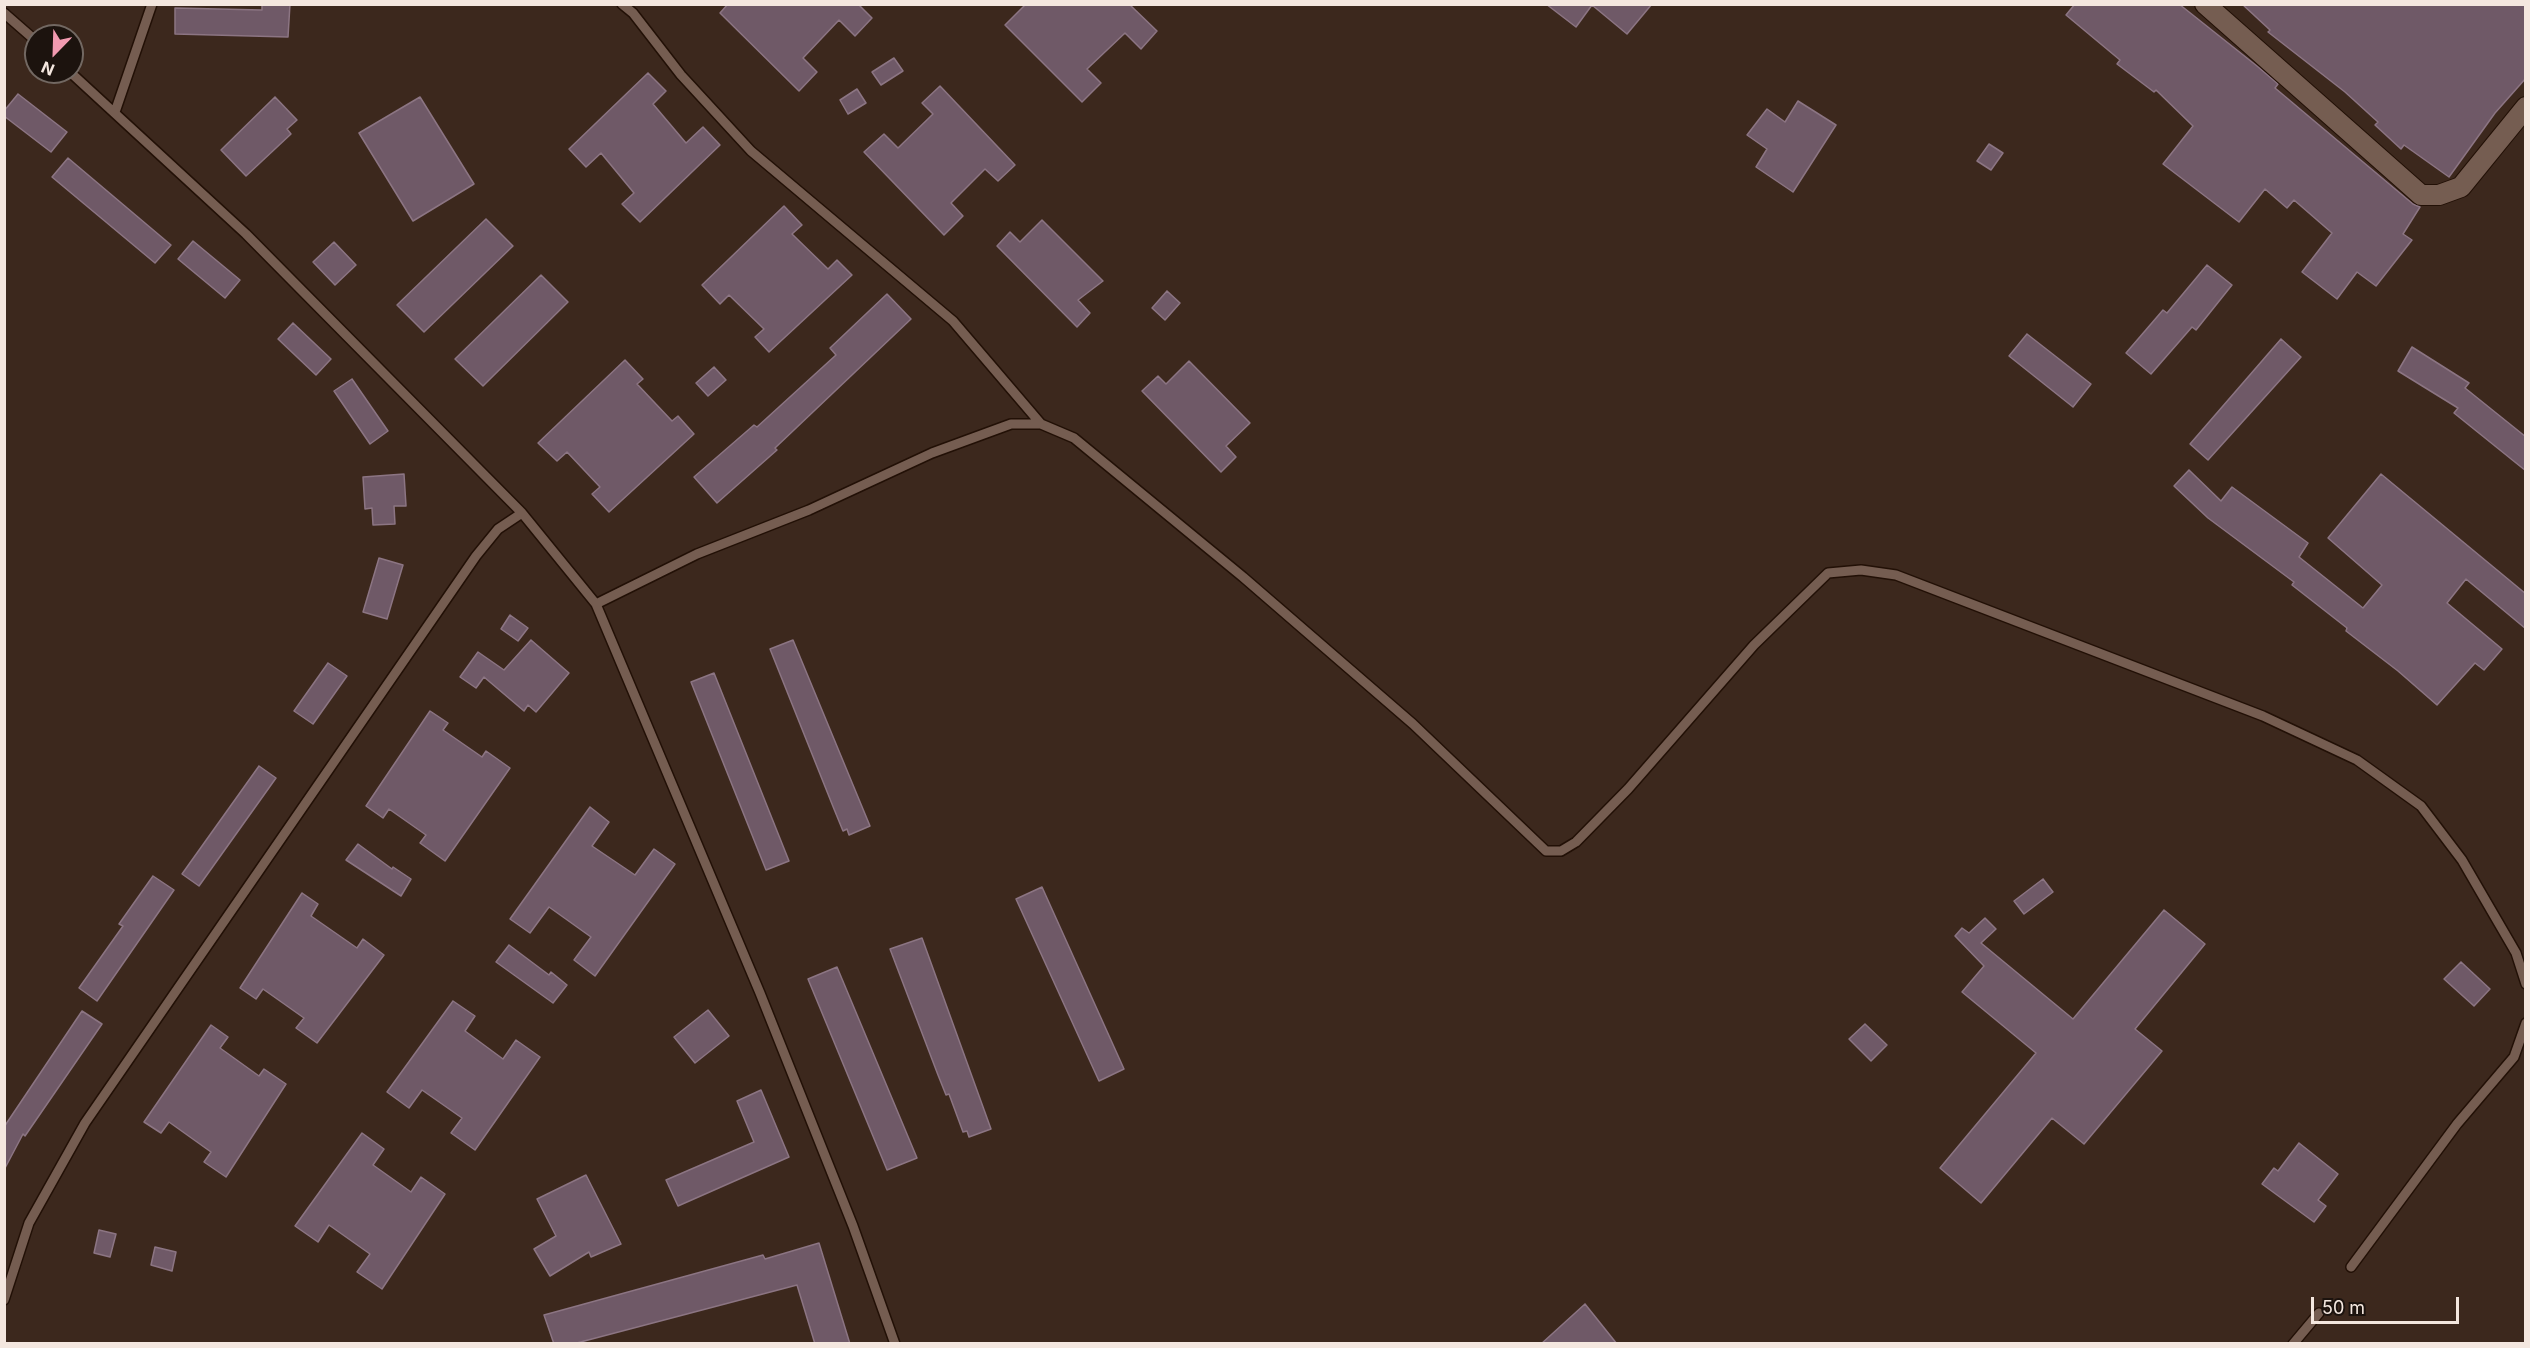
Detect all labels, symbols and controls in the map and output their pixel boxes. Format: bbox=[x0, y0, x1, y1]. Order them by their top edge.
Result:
north arrow bbox=[24, 24, 84, 84]
text: N bbox=[38, 57, 57, 80]
scale bar bbox=[2314, 1285, 2462, 1323]
text: 50 m bbox=[2322, 1297, 2365, 1318]

